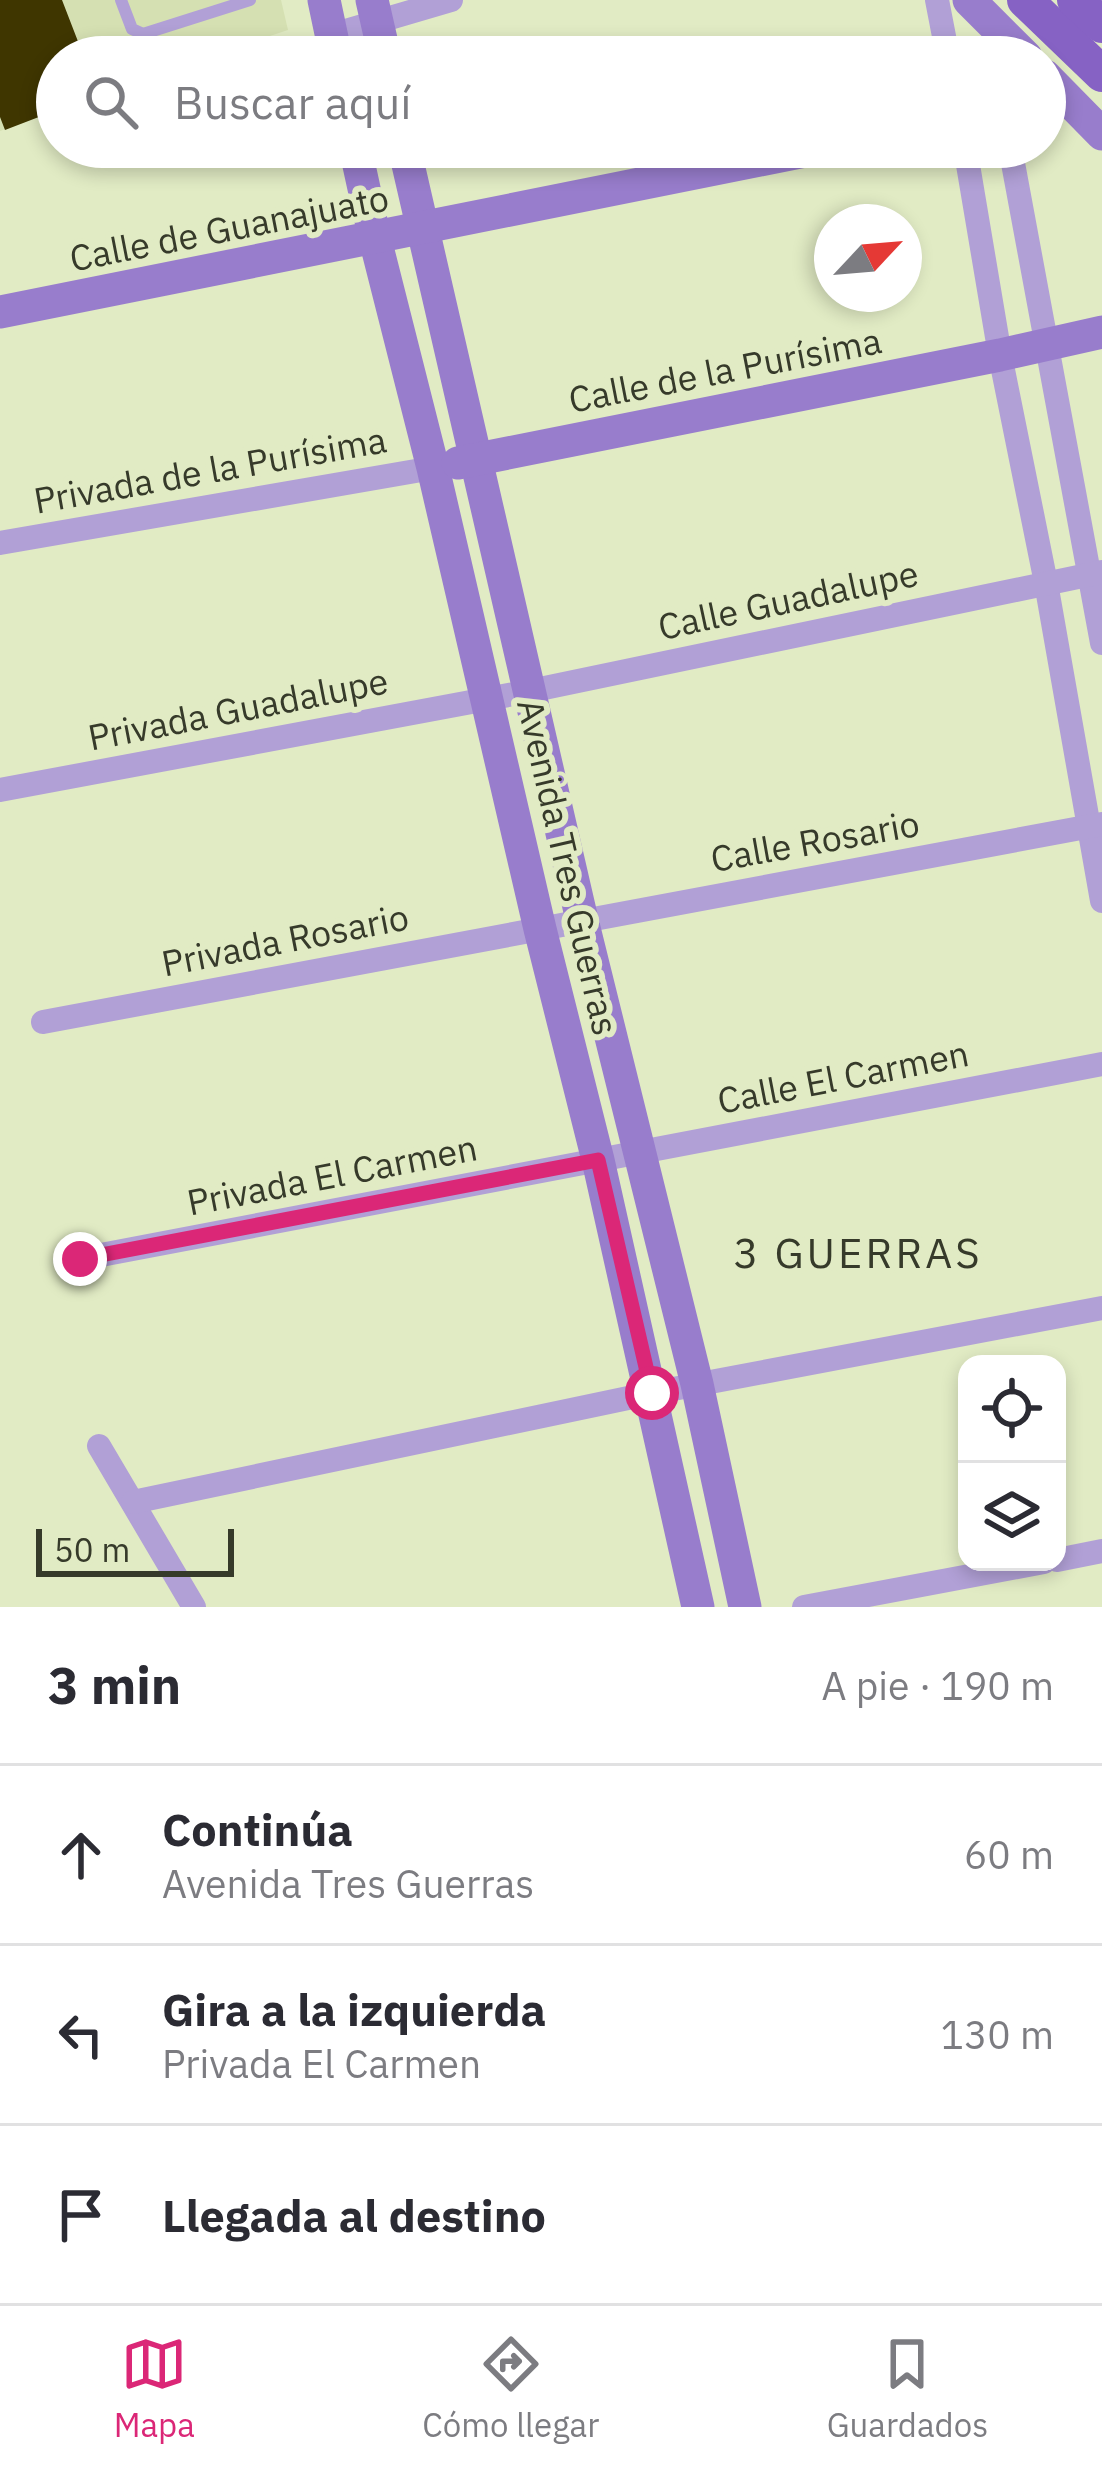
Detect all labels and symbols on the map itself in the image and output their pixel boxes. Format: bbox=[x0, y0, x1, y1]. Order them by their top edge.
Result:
street label: Calle de Guanajuato bbox=[65, 174, 392, 281]
north arrow bbox=[814, 204, 922, 312]
street label: Calle de la Purísima bbox=[565, 316, 885, 423]
street label: Privada de la Purísima bbox=[30, 415, 390, 524]
street label: Calle Guadalupe bbox=[653, 549, 922, 650]
street label: Privada Guadalupe bbox=[84, 656, 392, 761]
street label: Avenida Tres Guerras bbox=[507, 694, 630, 1040]
street label: Calle Rosario bbox=[707, 799, 923, 882]
street label: Privada Rosario bbox=[157, 893, 412, 986]
street label: Calle El Carmen bbox=[713, 1029, 973, 1124]
street label: Privada El Carmen bbox=[183, 1123, 481, 1226]
district label: 3 GUERRAS bbox=[733, 1225, 983, 1280]
route end bbox=[53, 1232, 107, 1286]
route start bbox=[625, 1366, 679, 1420]
scale bar bbox=[36, 1523, 234, 1576]

